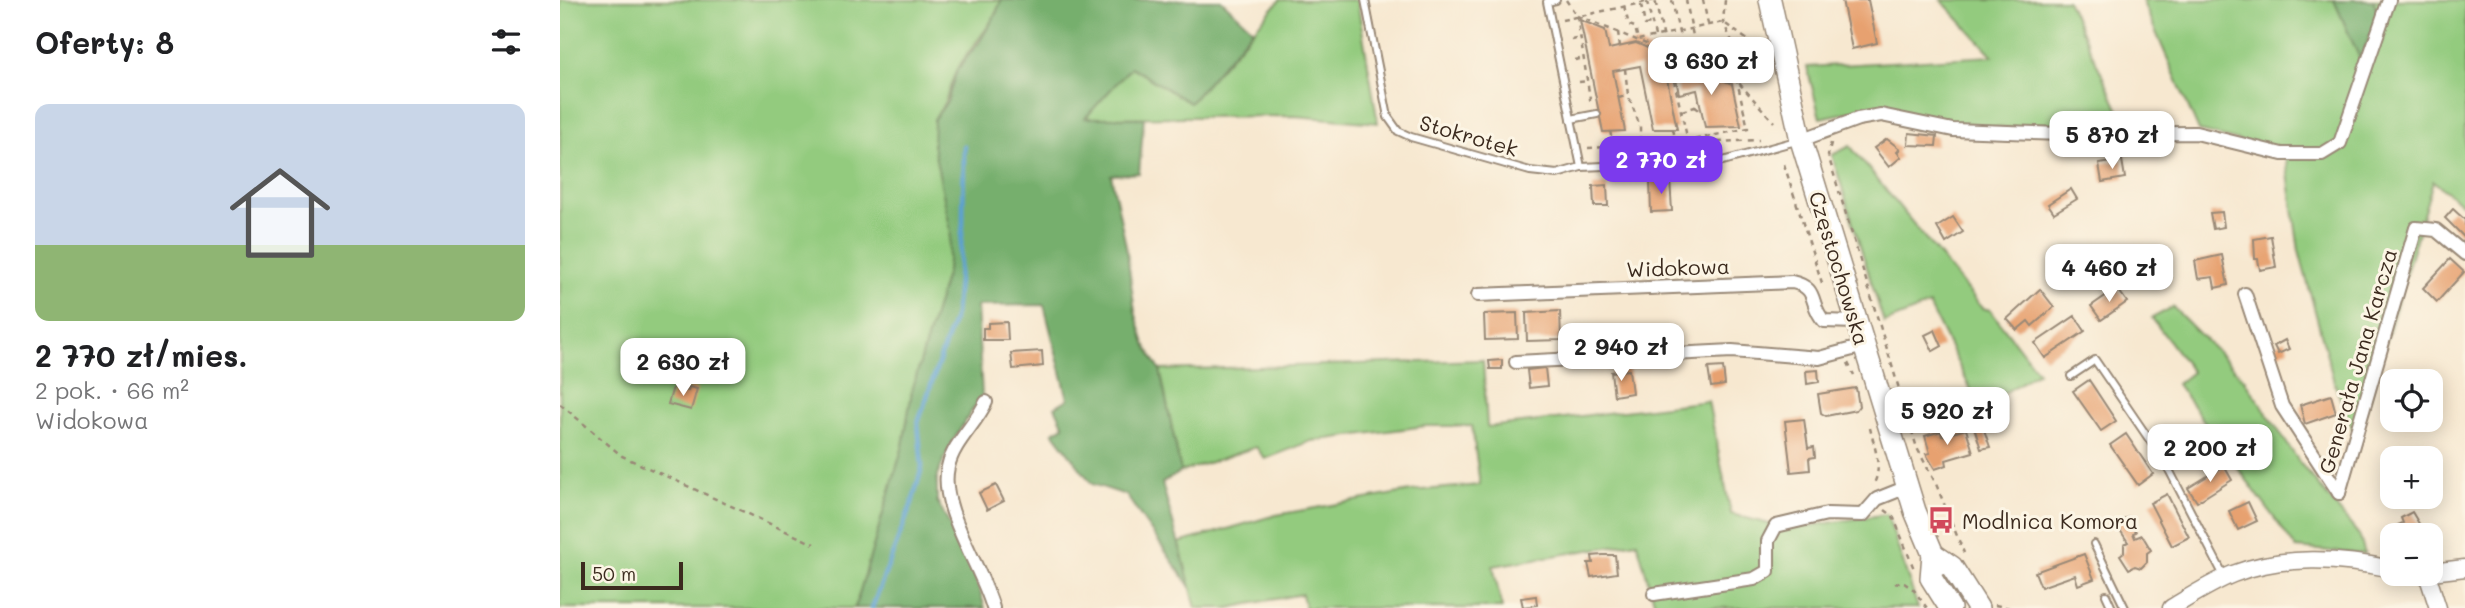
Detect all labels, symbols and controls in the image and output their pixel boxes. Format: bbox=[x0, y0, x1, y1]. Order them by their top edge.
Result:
text: Oferty: 8 bbox=[35, 22, 174, 62]
icon: filters bbox=[487, 23, 525, 61]
pin: 3 630 zł bbox=[1639, 38, 1783, 97]
text: 3 630 zł bbox=[1664, 45, 1758, 75]
street label: Stokrotek bbox=[1417, 108, 1521, 162]
pin: 5 870 zł bbox=[2040, 111, 2184, 171]
text: 5 870 zł bbox=[2065, 119, 2159, 149]
pin: 2 770 zł bbox=[1589, 136, 1733, 196]
text: 2 770 zł bbox=[1615, 144, 1707, 174]
icon: home bbox=[217, 150, 343, 276]
street label: Częstochowska bbox=[1804, 188, 1876, 348]
pin: 4 460 zł bbox=[2037, 244, 2181, 304]
street label: Generała Jana Karcza bbox=[2312, 245, 2402, 477]
street label: Widokowa bbox=[1626, 252, 1730, 282]
text: 4 460 zł bbox=[2061, 252, 2157, 282]
pin: 2 940 zł bbox=[1549, 324, 1693, 383]
text: 2 940 zł bbox=[1574, 331, 1668, 361]
text: 2 770 zł/mies. bbox=[35, 335, 248, 375]
pin: 2 630 zł bbox=[611, 338, 755, 398]
text: 2 630 zł bbox=[636, 346, 730, 376]
map controls bbox=[2380, 369, 2443, 586]
button: locate bbox=[2380, 369, 2443, 432]
text: 2 pok. · 66 m² bbox=[35, 375, 189, 405]
pin: 5 920 zł bbox=[1875, 388, 2019, 447]
text: 5 920 zł bbox=[1901, 395, 1993, 425]
text: Widokowa bbox=[35, 405, 148, 435]
pin: 2 200 zł bbox=[2138, 424, 2282, 484]
text: 2 200 zł bbox=[2163, 432, 2257, 462]
button: + bbox=[2380, 446, 2443, 509]
bus stop icon: Modlnica Komora bbox=[1926, 505, 1956, 535]
place label: Modlnica Komora bbox=[1962, 507, 2138, 534]
button: − bbox=[2380, 523, 2443, 586]
scale bar bbox=[581, 559, 682, 591]
text: 50 m bbox=[592, 561, 636, 586]

